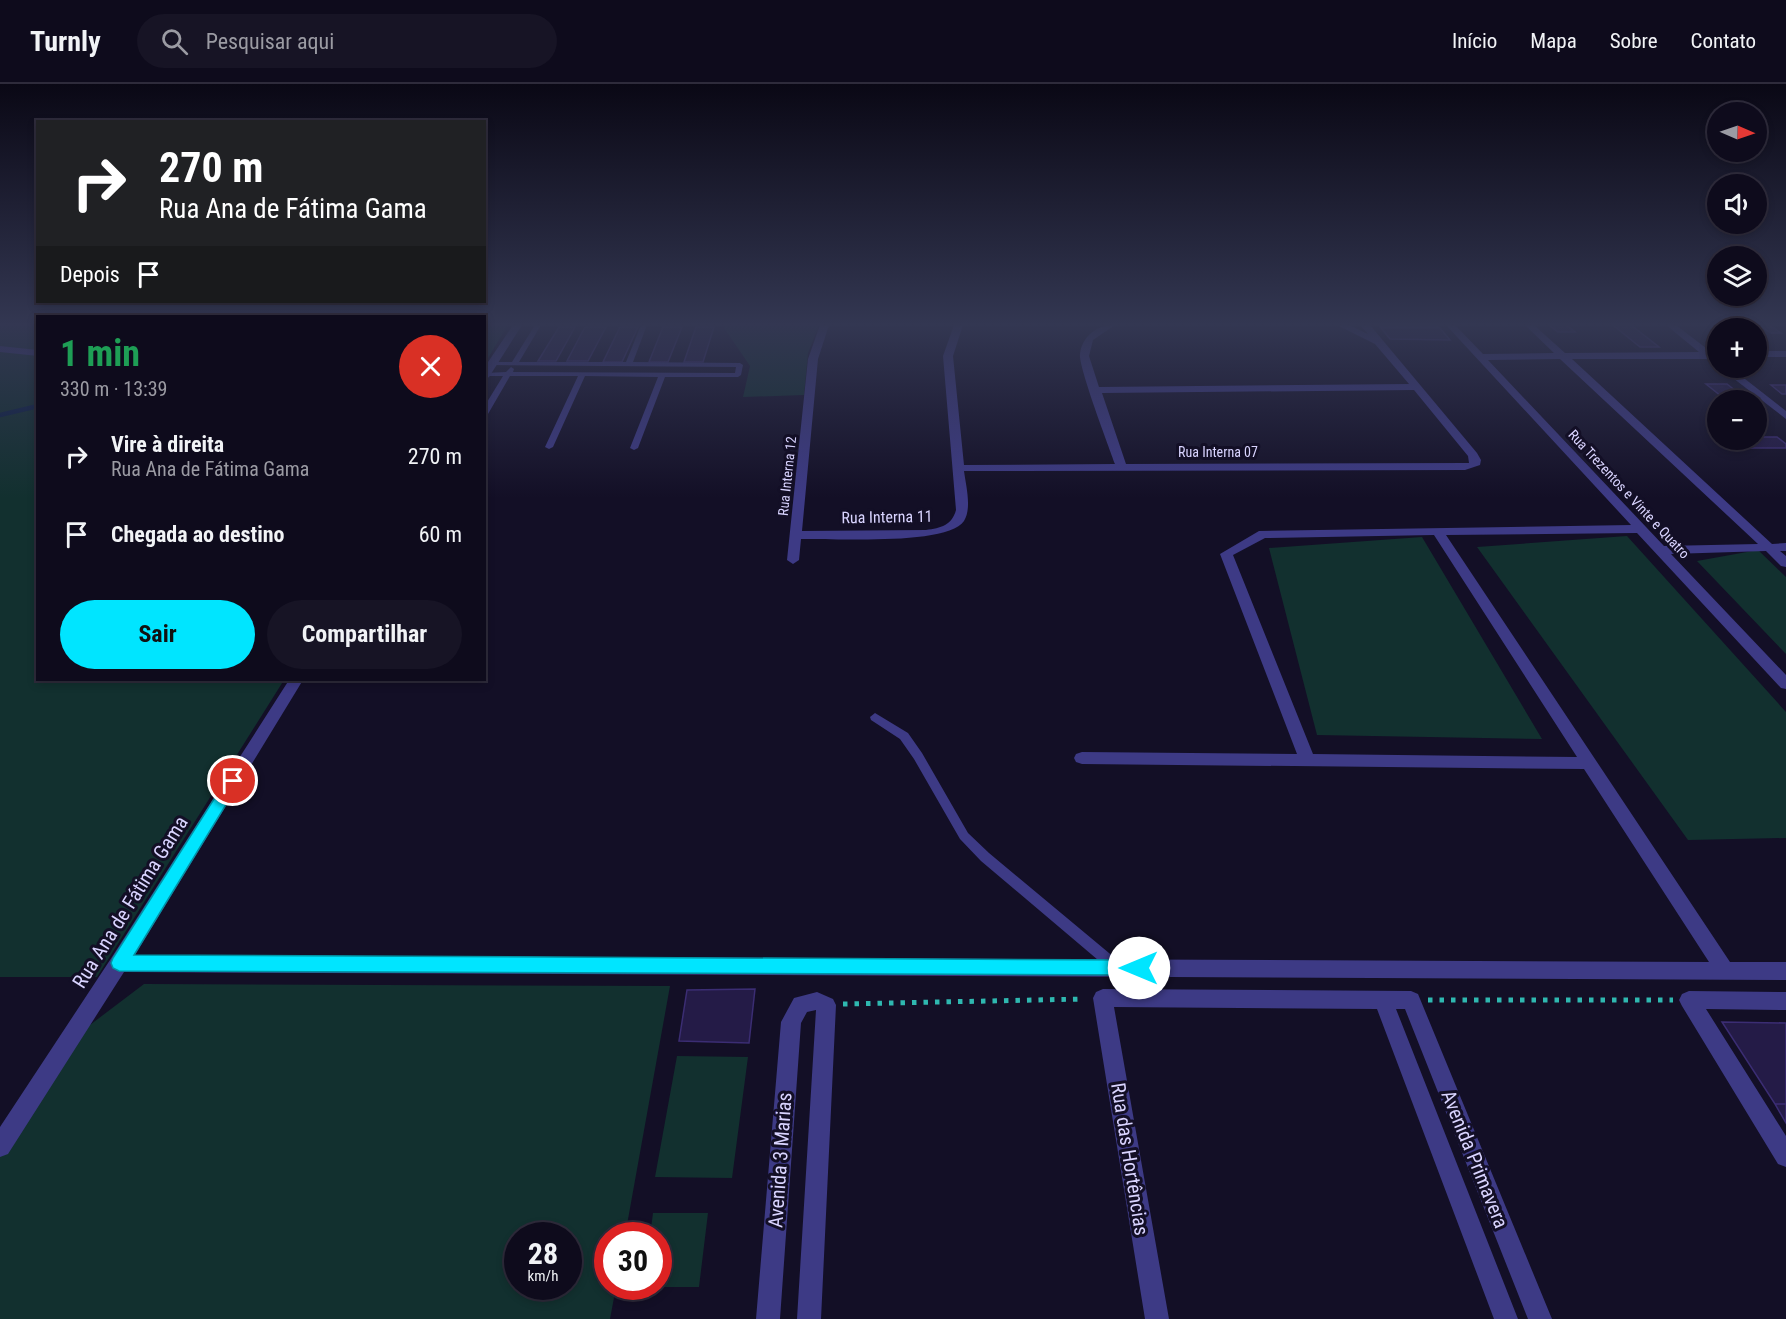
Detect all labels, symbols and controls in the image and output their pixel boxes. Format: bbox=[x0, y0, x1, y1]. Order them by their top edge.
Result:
search box bbox=[137, 14, 557, 68]
text: Turnly bbox=[30, 25, 101, 58]
icon: search bbox=[158, 25, 191, 58]
text: Pesquisar aqui bbox=[206, 29, 334, 54]
text: Início bbox=[1452, 29, 1497, 53]
text: Mapa bbox=[1530, 29, 1577, 53]
text: Sobre bbox=[1610, 29, 1658, 53]
text: Contato bbox=[1691, 29, 1756, 53]
north arrow bbox=[1707, 102, 1767, 162]
map controls bbox=[1707, 102, 1767, 450]
text: 270 m bbox=[159, 143, 264, 192]
icon: right bbox=[60, 144, 138, 222]
button: sound bbox=[1707, 174, 1767, 234]
text: Rua Ana de Fátima Gama bbox=[159, 193, 427, 225]
button: layers bbox=[1707, 246, 1767, 306]
icon: arrive bbox=[132, 258, 165, 291]
text: Depois bbox=[60, 262, 120, 287]
button: + bbox=[1707, 318, 1767, 378]
text: 1 min bbox=[60, 333, 140, 375]
button: close bbox=[399, 335, 462, 398]
text: 330 m · 13:39 bbox=[60, 377, 167, 401]
button: − bbox=[1707, 390, 1767, 450]
street label: Rua Trezentos e Vinte e Quatro bbox=[1565, 426, 1693, 562]
text: Vire à direita bbox=[111, 432, 224, 457]
street label: Rua Interna 12 bbox=[775, 435, 799, 517]
icon: right bbox=[60, 440, 93, 473]
text: 270 m bbox=[408, 444, 462, 469]
street label: Rua Interna 07 bbox=[1178, 444, 1258, 460]
text: Rua Ana de Fátima Gama bbox=[111, 457, 309, 481]
street label: Rua Interna 11 bbox=[841, 507, 933, 527]
icon: arrive bbox=[60, 518, 93, 551]
text: Chegada ao destino bbox=[111, 522, 285, 547]
text: 60 m bbox=[419, 522, 462, 547]
button: Sair bbox=[60, 600, 255, 669]
button: Compartilhar bbox=[267, 600, 462, 669]
pin bbox=[207, 755, 258, 806]
icon: arrive bbox=[216, 764, 249, 797]
street label: Rua Ana de Fátima Gama bbox=[67, 812, 193, 992]
position arrow bbox=[1107, 936, 1171, 1000]
street label: Rua das Hortências bbox=[1106, 1081, 1154, 1237]
street label: Avenida Primavera bbox=[1436, 1087, 1514, 1231]
street label: Avenida 3 Marias bbox=[763, 1091, 797, 1229]
speed limit sign: 30 bbox=[594, 1222, 672, 1300]
text: 28 bbox=[528, 1236, 558, 1271]
text: km/h bbox=[528, 1267, 558, 1285]

